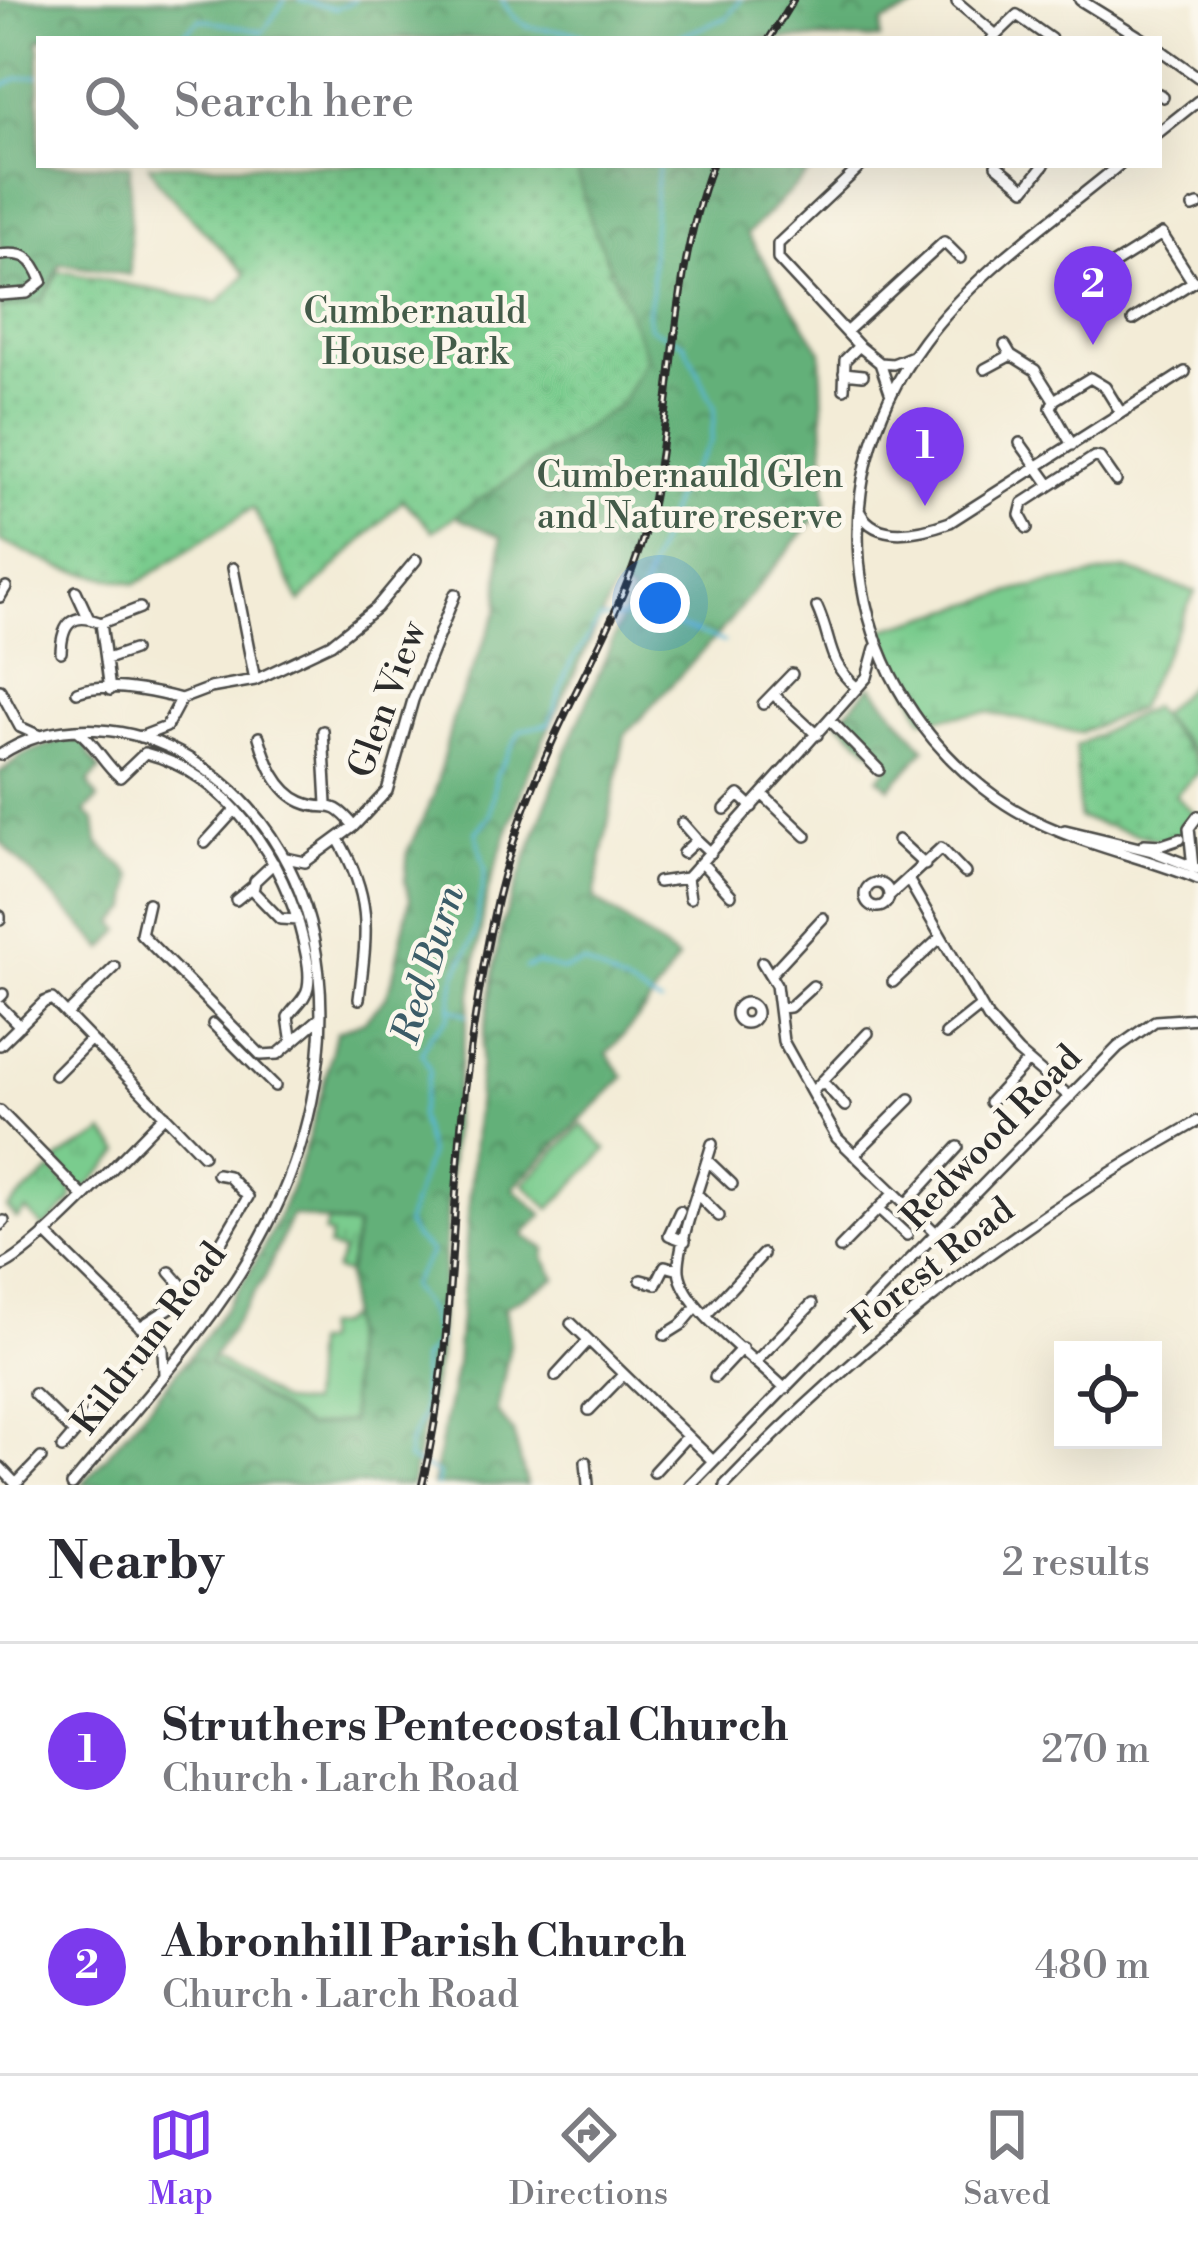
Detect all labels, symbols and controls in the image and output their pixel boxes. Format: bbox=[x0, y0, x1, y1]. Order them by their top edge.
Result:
search box bbox=[36, 36, 1162, 168]
icon: search bbox=[78, 69, 144, 135]
text: Search here bbox=[174, 74, 414, 131]
pin: 2 bbox=[1054, 246, 1132, 345]
park label: Cumbernauld House Park bbox=[304, 290, 527, 376]
pin: 1 bbox=[886, 407, 964, 506]
park label: Cumbernauld Glen and Nature reserve bbox=[536, 454, 844, 540]
your location bbox=[630, 573, 690, 633]
street label: Glen View bbox=[339, 615, 437, 784]
water label: Red Burn bbox=[381, 879, 477, 1051]
street label: Redwood Road bbox=[892, 1036, 1092, 1240]
street label: Forest Road bbox=[843, 1188, 1024, 1344]
street label: Kildrum Road bbox=[63, 1234, 237, 1444]
map controls bbox=[1054, 1341, 1162, 1449]
button: locate bbox=[1054, 1341, 1162, 1449]
text: Nearby bbox=[48, 1531, 224, 1595]
text: 2 results bbox=[1002, 1539, 1150, 1588]
text: Struthers Pentecostal Church bbox=[162, 1698, 789, 1755]
text: 1 bbox=[78, 1726, 96, 1775]
text: 270 m bbox=[1041, 1726, 1150, 1775]
text: Church · Larch Road bbox=[162, 1755, 519, 1804]
text: Abronhill Parish Church bbox=[162, 1914, 687, 1971]
text: 2 bbox=[75, 1942, 99, 1991]
text: 480 m bbox=[1035, 1942, 1150, 1991]
text: Church · Larch Road bbox=[162, 1971, 519, 2020]
tab: Map bbox=[148, 2102, 214, 2215]
tab: Directions bbox=[509, 2102, 668, 2215]
tab: Saved bbox=[964, 2102, 1050, 2215]

